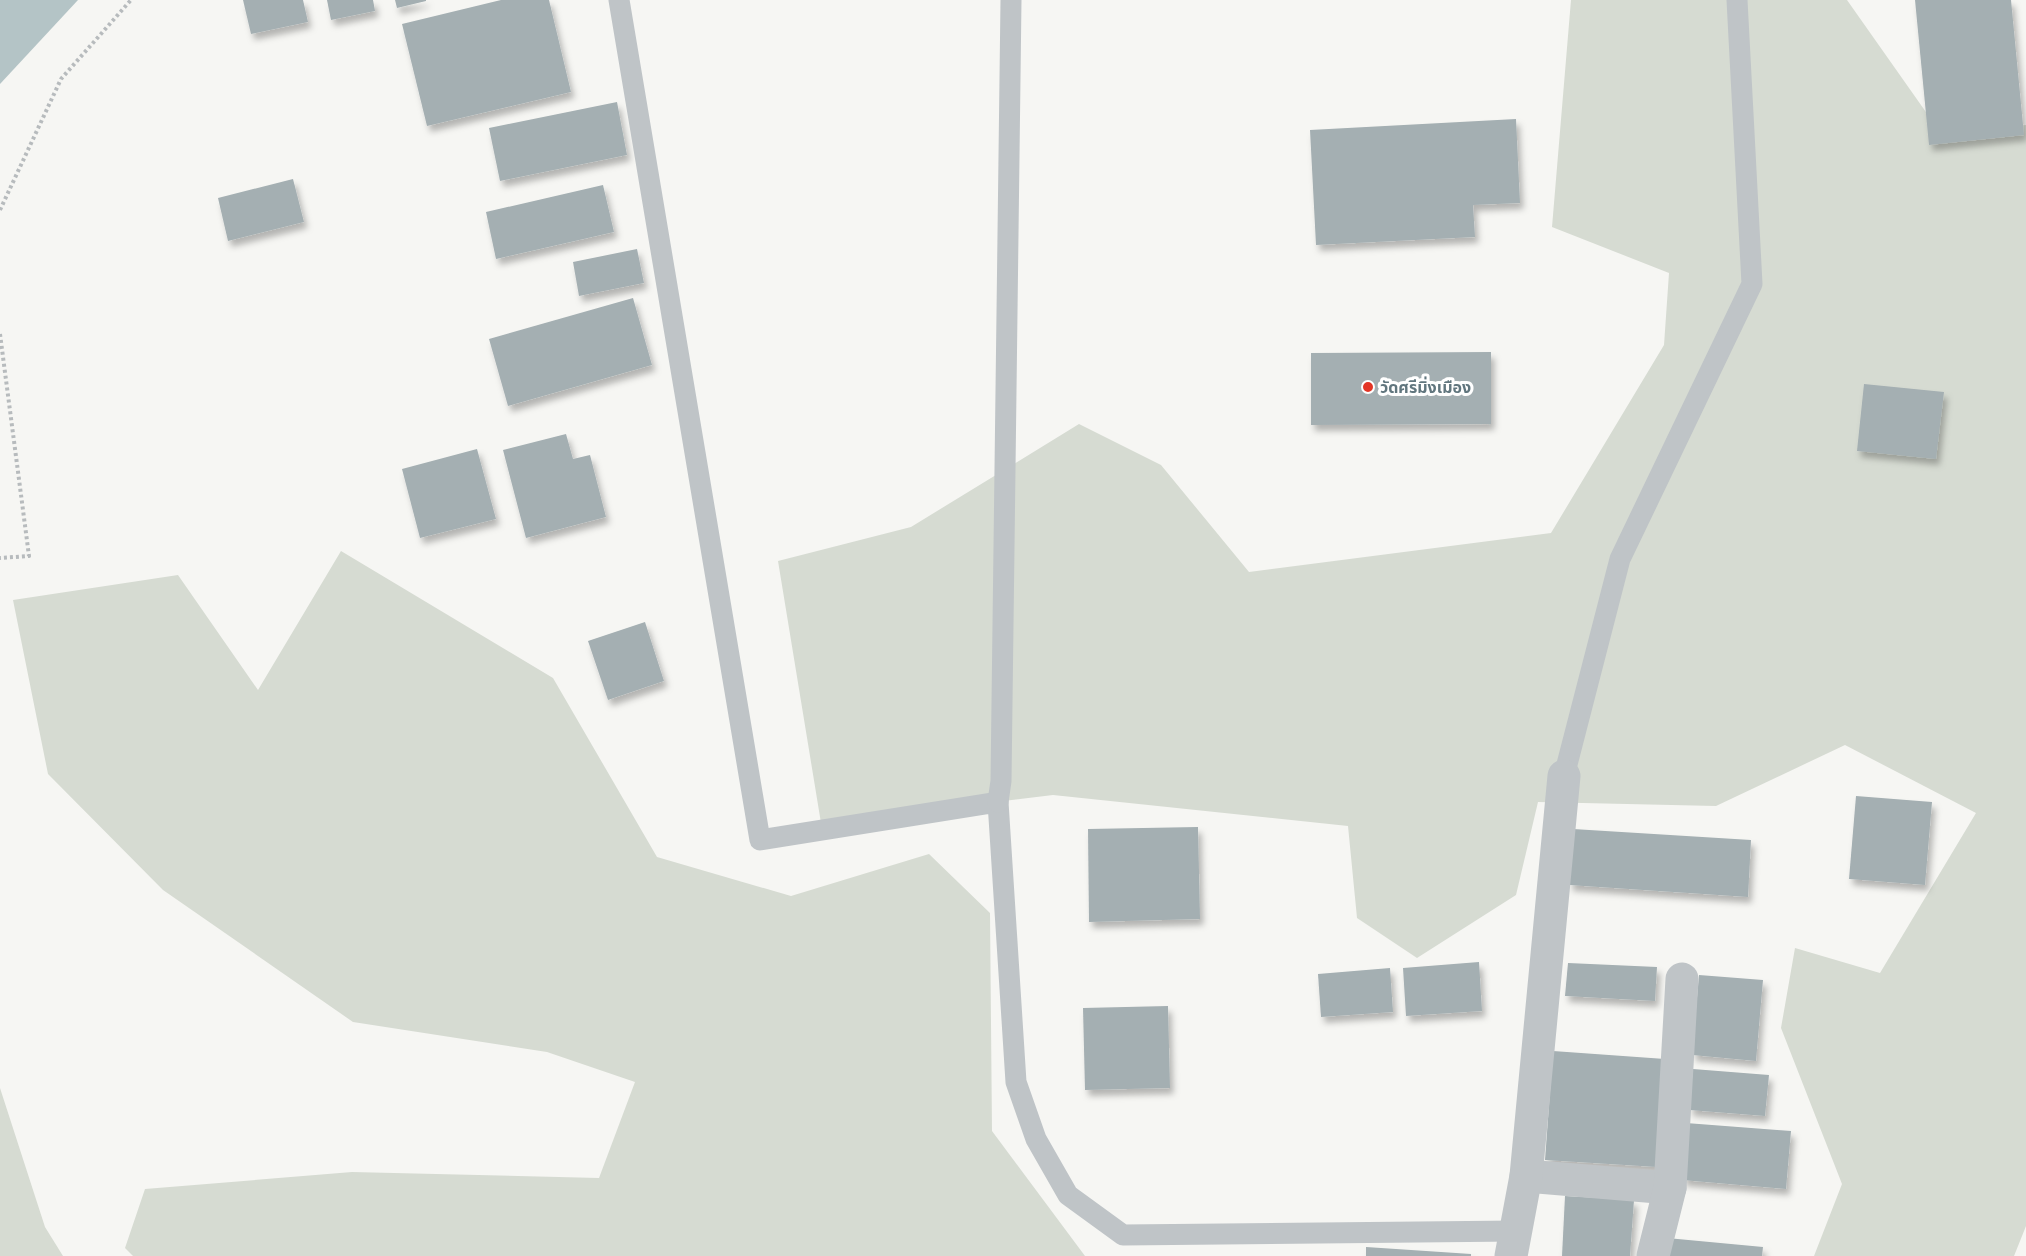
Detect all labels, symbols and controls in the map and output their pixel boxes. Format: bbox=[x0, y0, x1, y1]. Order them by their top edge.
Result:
place label: วัดศรีมิ่งเมือง bbox=[1380, 376, 1471, 396]
marker: วัดศรีมิ่งเมือง bbox=[1361, 380, 1375, 394]

